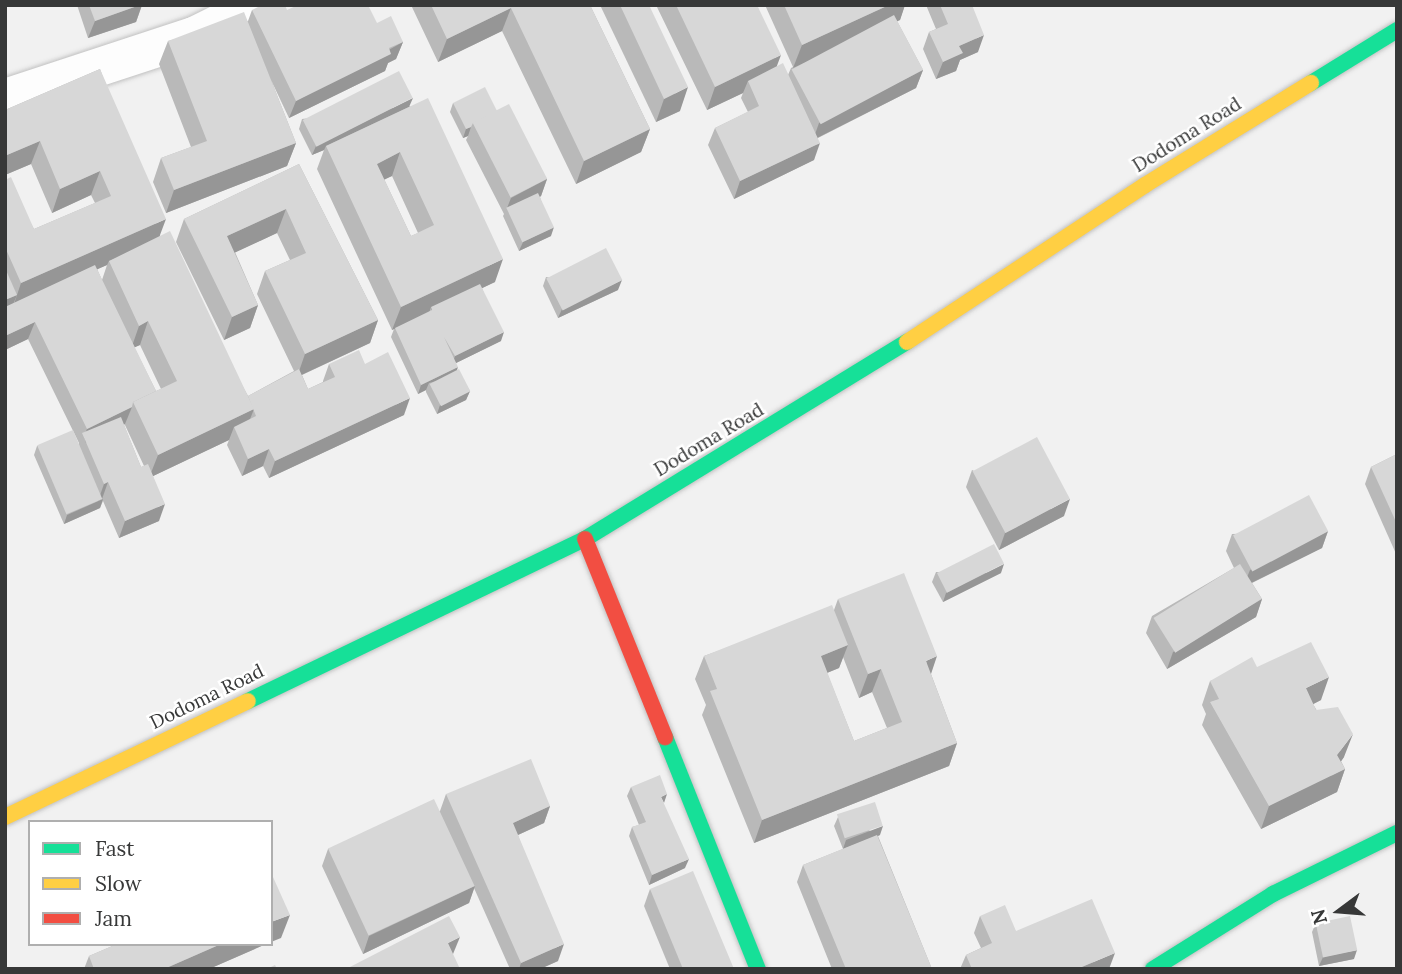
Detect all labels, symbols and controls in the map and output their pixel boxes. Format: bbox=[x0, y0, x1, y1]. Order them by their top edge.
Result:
street label: Dodoma Road bbox=[1129, 93, 1245, 177]
street label: Dodoma Road bbox=[650, 398, 768, 482]
street label: Dodoma Road bbox=[146, 660, 268, 734]
legend bbox=[28, 820, 273, 946]
text: Fast bbox=[95, 835, 134, 862]
text: Slow bbox=[95, 870, 142, 897]
north arrow bbox=[1304, 876, 1374, 946]
text: Jam bbox=[95, 905, 132, 932]
text: N bbox=[1305, 906, 1332, 927]

